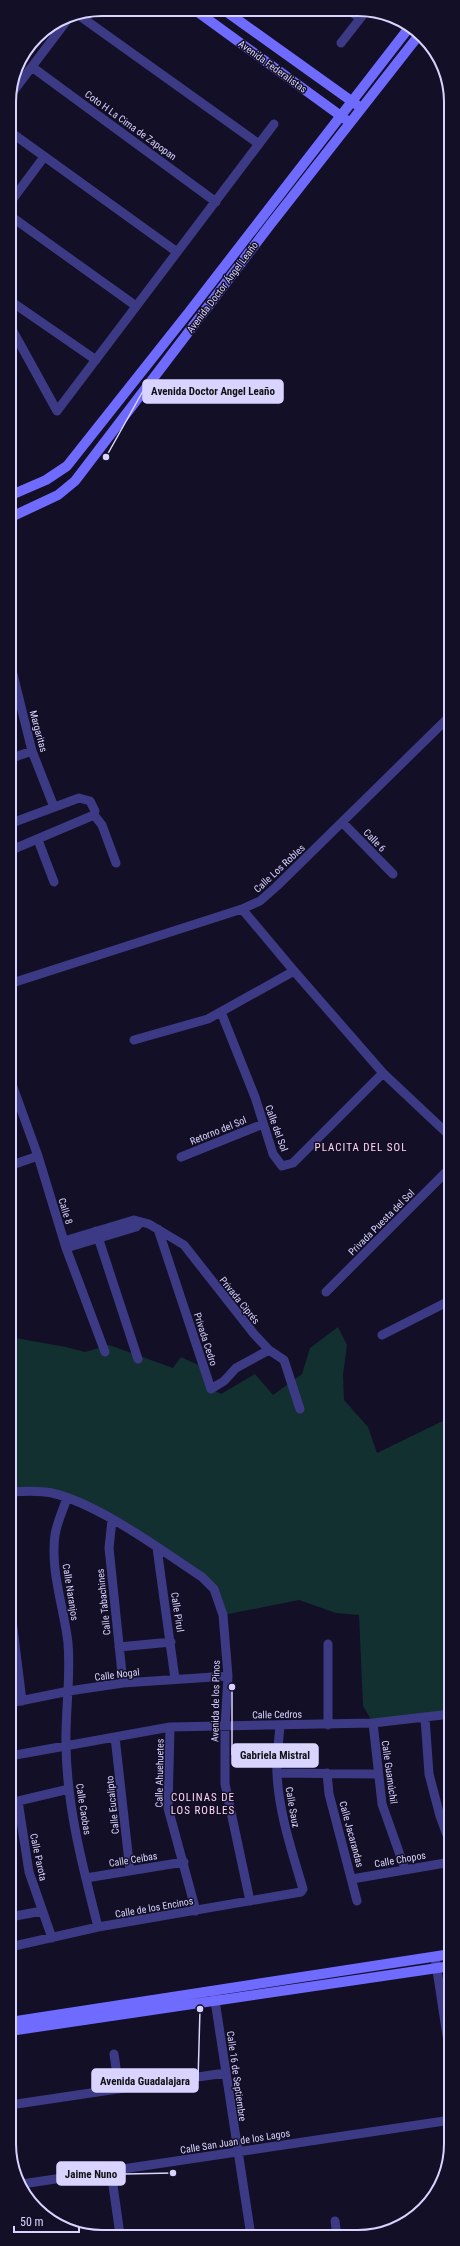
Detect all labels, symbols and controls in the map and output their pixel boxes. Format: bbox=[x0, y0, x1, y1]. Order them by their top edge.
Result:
street label: Avenida Federalistas bbox=[236, 38, 309, 95]
street label: Coto H La Cima de Zapopan bbox=[83, 89, 179, 162]
street label: Avenida Doctor Ángel Leaño bbox=[184, 239, 260, 335]
callout: Avenida Doctor Angel Leaño bbox=[143, 380, 283, 403]
text: Avenida Doctor Angel Leaño bbox=[151, 385, 275, 398]
street label: Margaritas bbox=[28, 709, 49, 754]
street label: Calle 6 bbox=[361, 827, 388, 854]
street label: Calle Los Robles bbox=[252, 842, 307, 895]
street label: Calle del Sol bbox=[263, 1103, 290, 1153]
street label: Retorno del Sol bbox=[188, 1114, 248, 1147]
district label: PLACITA DEL SOL bbox=[315, 1141, 407, 1154]
street label: Privada Puesta del Sol bbox=[346, 1187, 416, 1257]
street label: Calle 8 bbox=[56, 1197, 75, 1226]
street label: Privada Ciprés bbox=[217, 1275, 262, 1326]
street label: Privada Cedro bbox=[192, 1311, 219, 1367]
street label: Calle Naranjos bbox=[61, 1563, 80, 1622]
street label: Calle Tabachines bbox=[94, 1568, 112, 1636]
street label: Calle Pirul bbox=[169, 1591, 186, 1633]
street label: Avenida de los Pinos bbox=[209, 1659, 222, 1742]
street label: Calle Nogal bbox=[94, 1666, 140, 1683]
street label: Calle Cedros bbox=[252, 1709, 302, 1720]
street label: Calle Ahuehuetes bbox=[153, 1738, 166, 1807]
street label: Calle Guamúchil bbox=[380, 1740, 399, 1805]
callout: Gabriela Mistral bbox=[232, 1744, 318, 1767]
text: Gabriela Mistral bbox=[240, 1749, 310, 1762]
street label: Calle Eucalipto bbox=[104, 1775, 121, 1835]
street label: Calle Caobas bbox=[74, 1783, 93, 1836]
street label: Calle Sauz bbox=[284, 1786, 302, 1828]
district label: COLINAS DE LOS ROBLES bbox=[171, 1791, 235, 1817]
street label: Calle Jacarandas bbox=[337, 1800, 366, 1869]
street label: Calle Parota bbox=[28, 1832, 49, 1882]
street label: Calle Chopos bbox=[373, 1849, 427, 1869]
street label: Calle Ceibas bbox=[108, 1850, 159, 1869]
street label: Calle de los Encinos bbox=[114, 1895, 195, 1920]
street label: Calle 16 de Septiembre bbox=[225, 2030, 248, 2122]
callout: Avenida Guadalajara bbox=[92, 2069, 198, 2092]
text: Avenida Guadalajara bbox=[100, 2075, 190, 2088]
street label: Calle San Juan de los Lagos bbox=[179, 2127, 291, 2156]
callout: Jaime Nuno bbox=[57, 2162, 125, 2185]
text: Jaime Nuno bbox=[65, 2168, 118, 2181]
scale bar bbox=[14, 2208, 79, 2234]
text: 50 m bbox=[20, 2215, 44, 2229]

